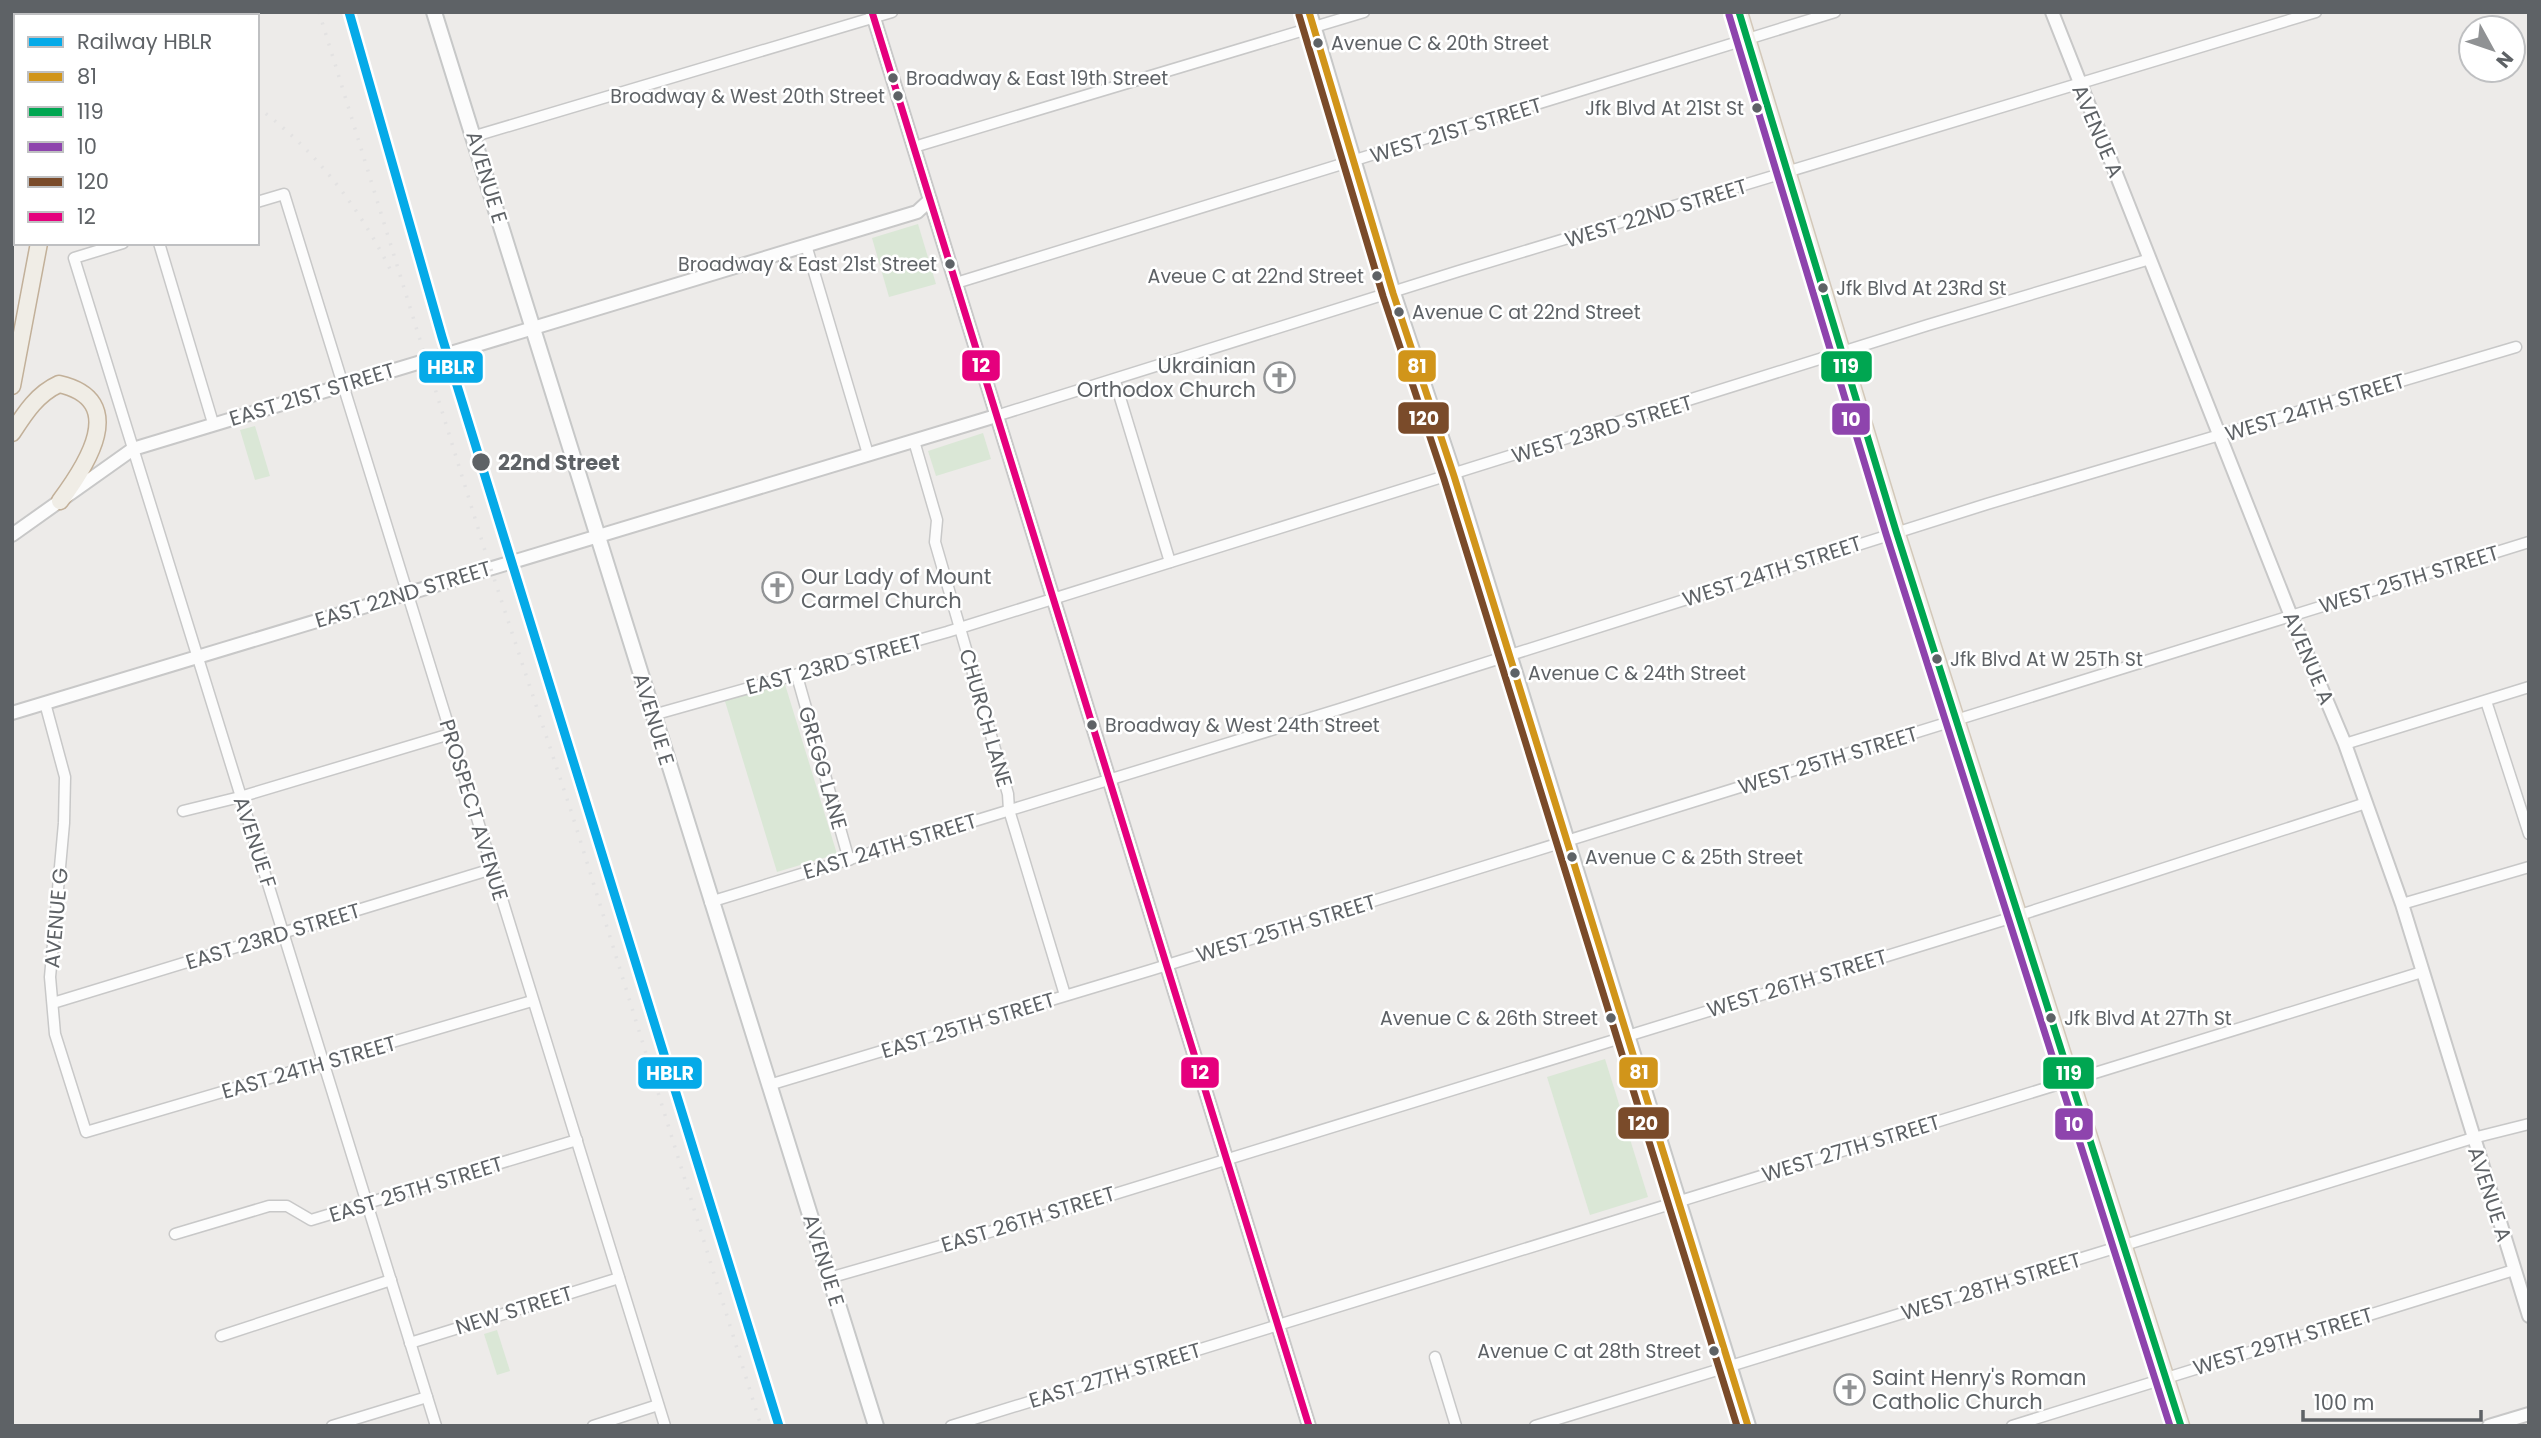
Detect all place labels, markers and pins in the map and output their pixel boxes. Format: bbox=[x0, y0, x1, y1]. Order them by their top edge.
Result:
place label: Avenue C & 20th Street bbox=[1331, 30, 1549, 57]
marker: Avenue C & 20th Street bbox=[1311, 36, 1325, 50]
place label: Broadway & East 19th Street bbox=[906, 65, 1168, 92]
marker: Broadway & East 19th Street bbox=[886, 71, 900, 85]
place label: Broadway & West 20th Street bbox=[610, 83, 885, 110]
marker: Broadway & West 20th Street bbox=[891, 89, 905, 103]
place label: Jfk Blvd At 21St St bbox=[1585, 95, 1744, 122]
marker: Jfk Blvd At 21St St bbox=[1750, 101, 1764, 115]
place label: Broadway & East 21st Street bbox=[678, 251, 937, 278]
marker: Broadway & East 21st Street bbox=[943, 257, 957, 271]
place label: Aveue C at 22nd Street bbox=[1148, 263, 1364, 290]
marker: Aveue C at 22nd Street bbox=[1370, 269, 1384, 283]
place label: Jfk Blvd At 23Rd St bbox=[1836, 275, 2007, 302]
marker: Jfk Blvd At 23Rd St bbox=[1816, 281, 1830, 295]
place label: Avenue C at 22nd Street bbox=[1412, 299, 1641, 326]
marker: Avenue C at 22nd Street bbox=[1392, 305, 1406, 319]
place label: Ukrainian Orthodox Church bbox=[1077, 351, 1256, 404]
church icon: Ukrainian Orthodox Church bbox=[1262, 360, 1296, 394]
place label: 22nd Street bbox=[498, 448, 620, 477]
marker: 22nd Street bbox=[470, 451, 492, 473]
place label: Our Lady of Mount Carmel Church bbox=[801, 562, 991, 615]
church icon: Our Lady of Mount Carmel Church bbox=[761, 571, 795, 605]
place label: Jfk Blvd At W 25Th St bbox=[1950, 646, 2143, 673]
marker: Jfk Blvd At W 25Th St bbox=[1930, 652, 1944, 666]
place label: Avenue C & 24th Street bbox=[1528, 660, 1746, 687]
marker: Avenue C & 24th Street bbox=[1508, 666, 1522, 680]
place label: Broadway & West 24th Street bbox=[1105, 712, 1380, 739]
marker: Broadway & West 24th Street bbox=[1085, 718, 1099, 732]
place label: Avenue C & 25th Street bbox=[1585, 844, 1803, 871]
marker: Avenue C & 25th Street bbox=[1565, 850, 1579, 864]
place label: Avenue C & 26th Street bbox=[1380, 1005, 1598, 1032]
place label: Jfk Blvd At 27Th St bbox=[2064, 1005, 2232, 1032]
marker: Avenue C & 26th Street bbox=[1604, 1011, 1618, 1025]
marker: Jfk Blvd At 27Th St bbox=[2044, 1011, 2058, 1025]
place label: Avenue C at 28th Street bbox=[1477, 1338, 1701, 1365]
marker: Avenue C at 28th Street bbox=[1707, 1344, 1721, 1358]
place label: Saint Henry's Roman Catholic Church bbox=[1872, 1363, 2086, 1416]
church icon: Saint Henry's Roman Catholic Church bbox=[1832, 1372, 1866, 1406]

